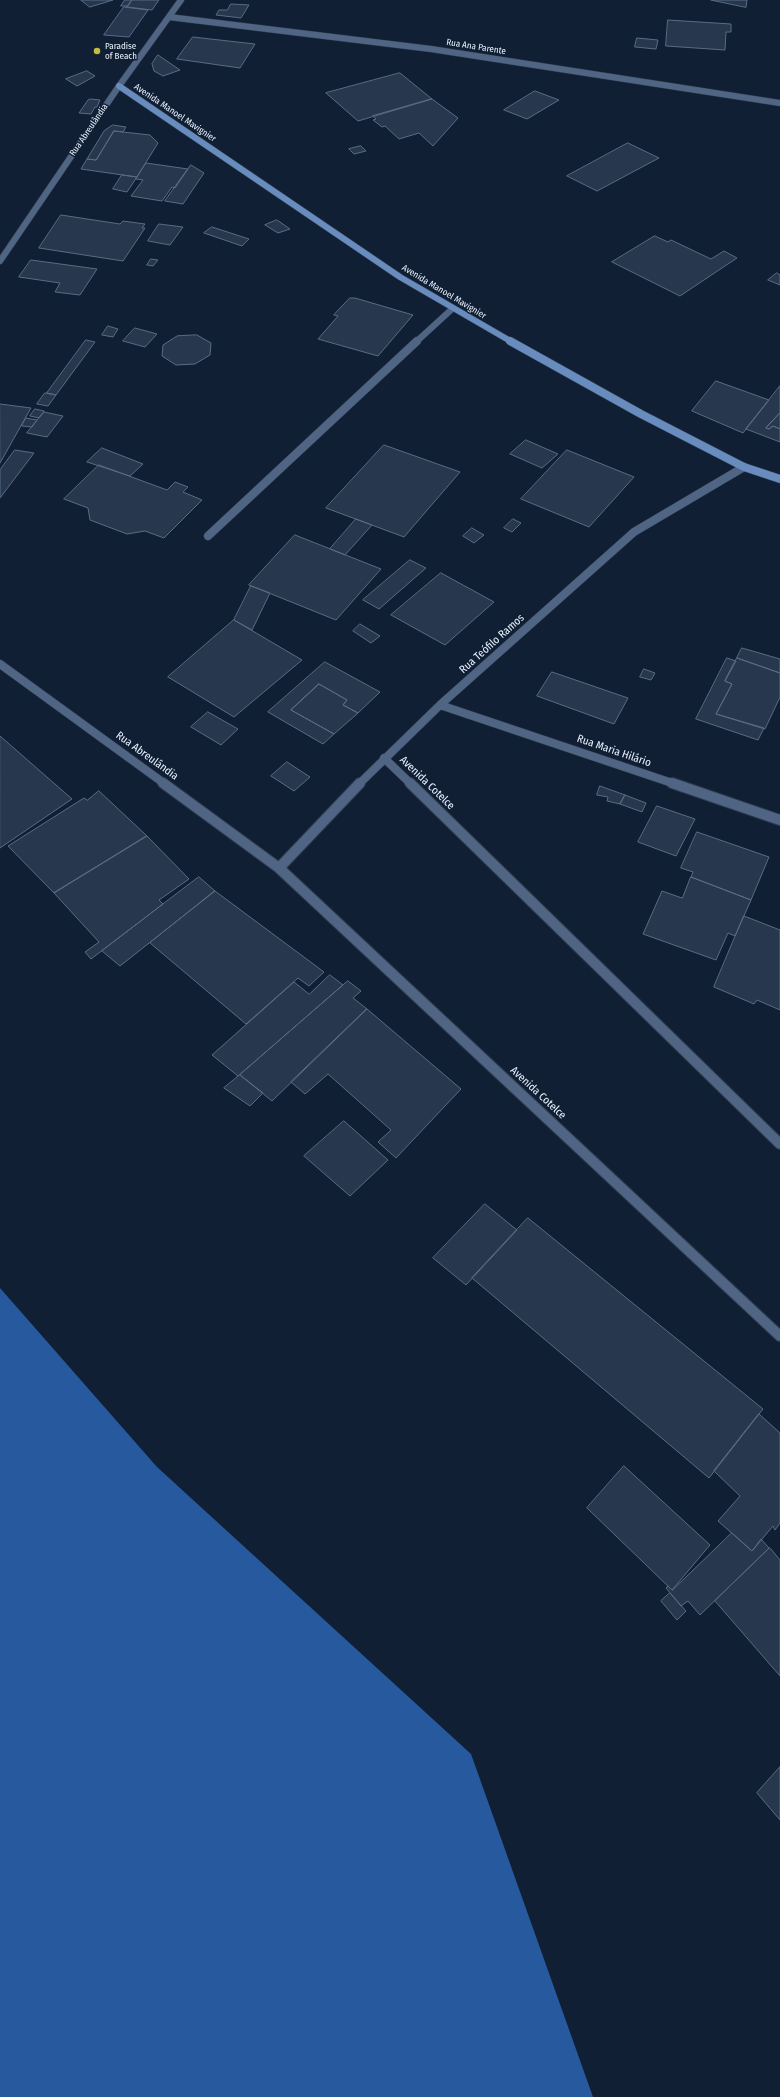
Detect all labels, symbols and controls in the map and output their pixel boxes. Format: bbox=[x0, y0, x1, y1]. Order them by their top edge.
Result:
street label: Rua Ana Parente bbox=[445, 37, 507, 57]
place label: Paradise of Beach bbox=[105, 41, 137, 62]
marker: Paradise of Beach bbox=[92, 46, 102, 56]
street label: Avenida Manoel Mavignier bbox=[132, 82, 218, 144]
street label: Rua Abreulândia bbox=[68, 102, 110, 158]
street label: Avenida Manoel Mavignier bbox=[400, 263, 488, 321]
street label: Rua Teófilo Ramos bbox=[457, 611, 527, 677]
street label: Rua Abreulândia bbox=[113, 729, 181, 783]
street label: Rua Maria Hilário bbox=[575, 732, 653, 770]
street label: Avenida Cotelce bbox=[397, 753, 457, 813]
street label: Avenida Cotelce bbox=[507, 1064, 569, 1122]

